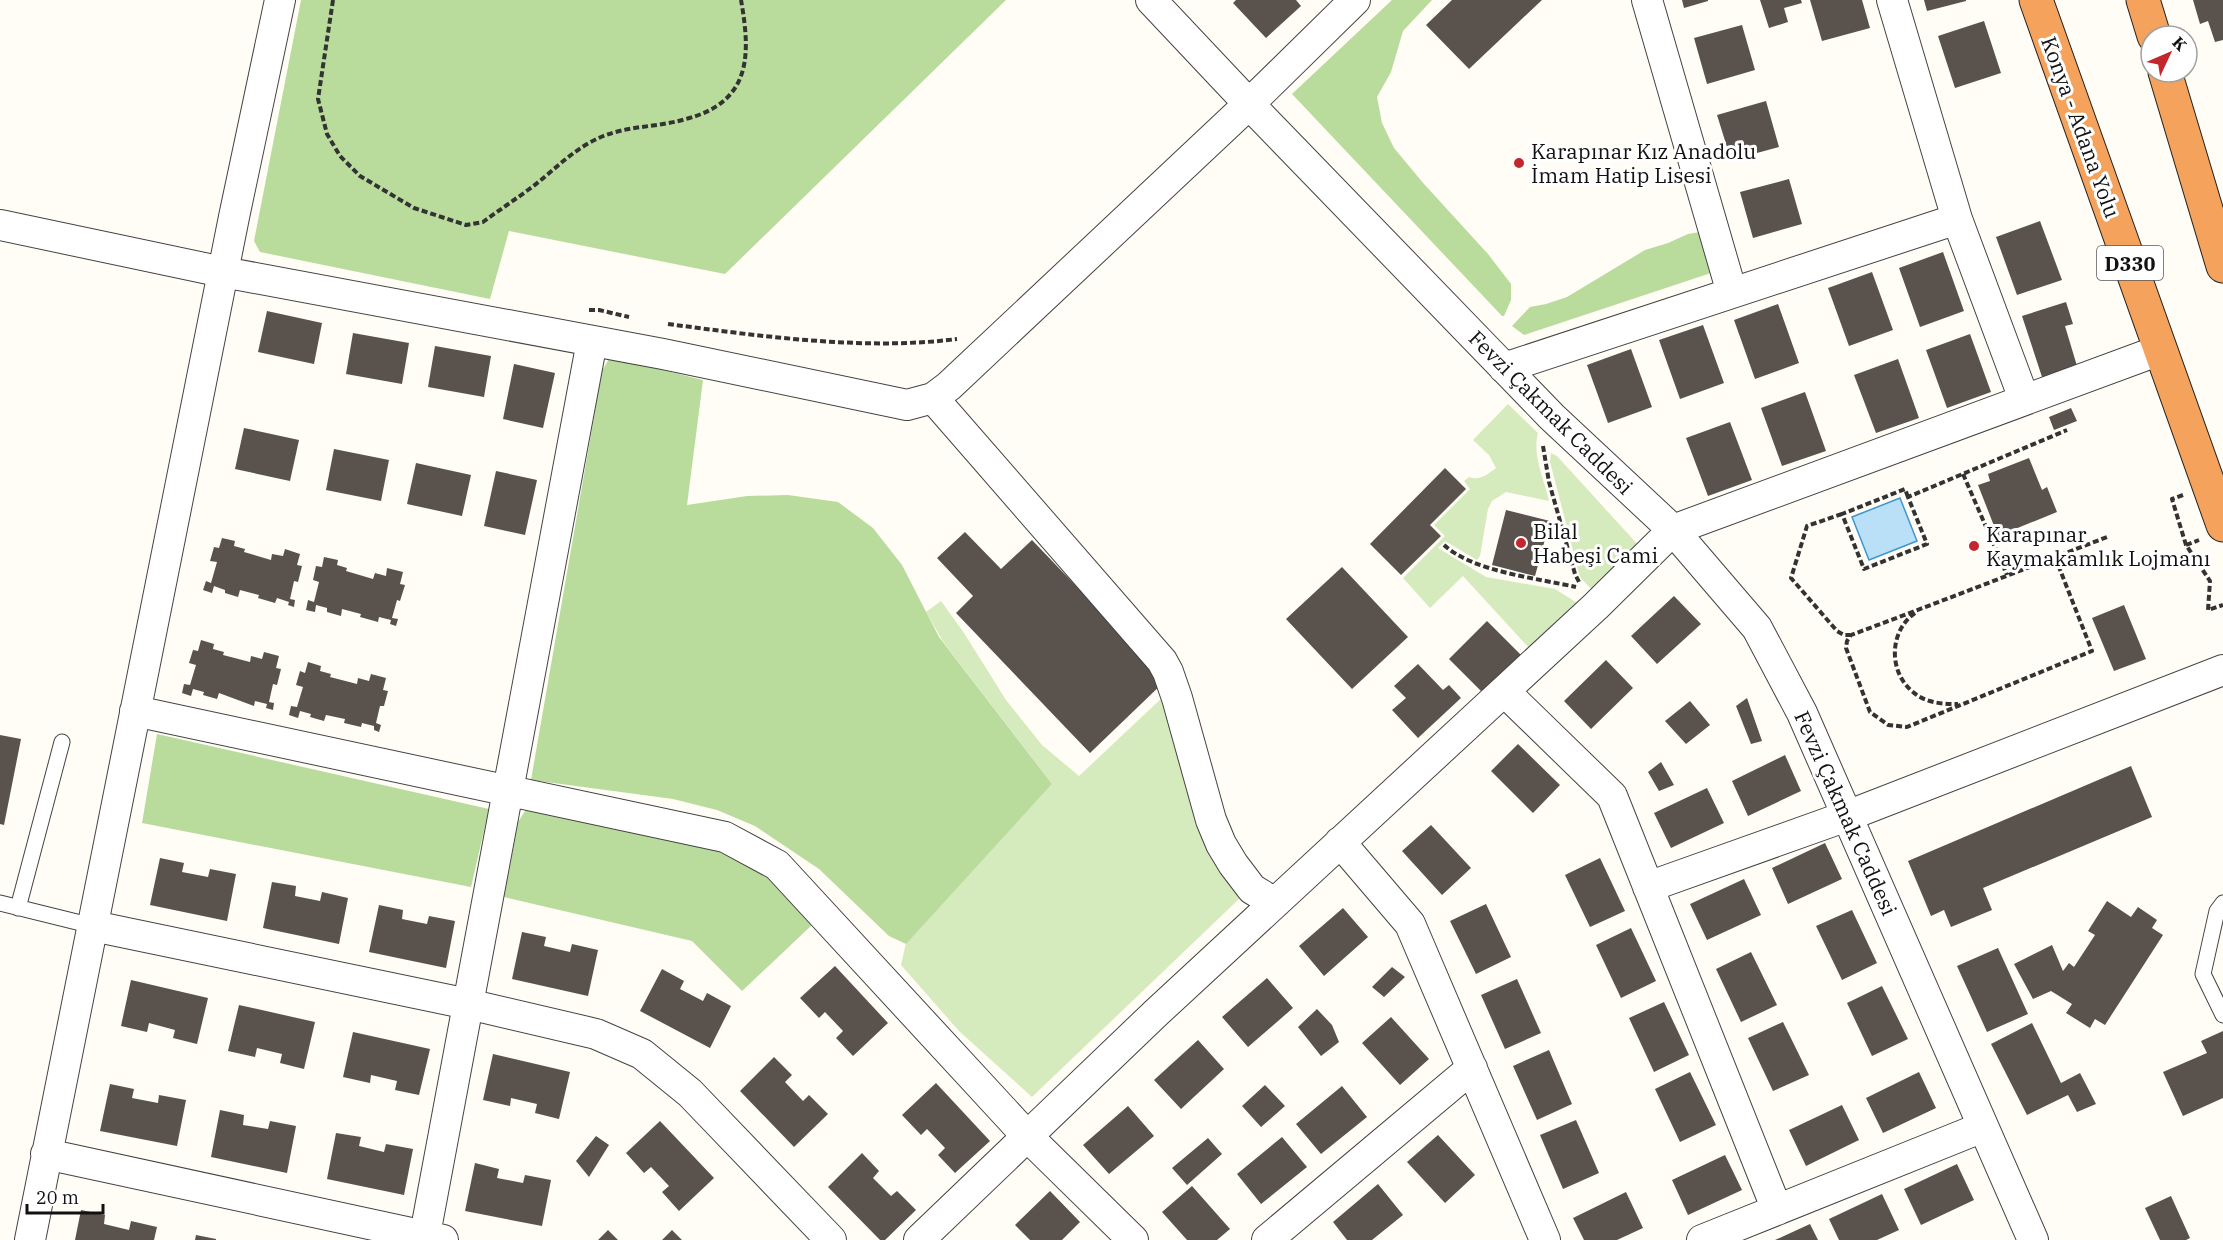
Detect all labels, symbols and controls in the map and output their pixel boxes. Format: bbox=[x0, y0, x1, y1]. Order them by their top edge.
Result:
north arrow bbox=[2139, 24, 2199, 84]
street label: Konya - Adana Yolu bbox=[2035, 32, 2127, 222]
text: K bbox=[2168, 32, 2192, 55]
place label: Karapınar Kız Anadolu İmam Hatip Lisesi bbox=[1531, 137, 1756, 189]
marker: Karapınar Kız Anadolu İmam Hatip Lisesi bbox=[1512, 156, 1526, 170]
road number: D330 bbox=[2097, 246, 2163, 280]
street label: Fevzi Çakmak Caddesi bbox=[1463, 324, 1639, 500]
place label: Bilal Habeşi Cami bbox=[1533, 517, 1658, 569]
place label: Karapınar Kaymakamlık Lojmanı bbox=[1986, 520, 2210, 572]
marker: Bilal Habeşi Cami bbox=[1514, 536, 1528, 550]
marker: Karapınar Kaymakamlık Lojmanı bbox=[1967, 539, 1981, 553]
street label: Fevzi Çakmak Caddesi bbox=[1788, 706, 1904, 920]
scale bar bbox=[27, 1177, 104, 1215]
text: 20 m bbox=[36, 1186, 79, 1209]

